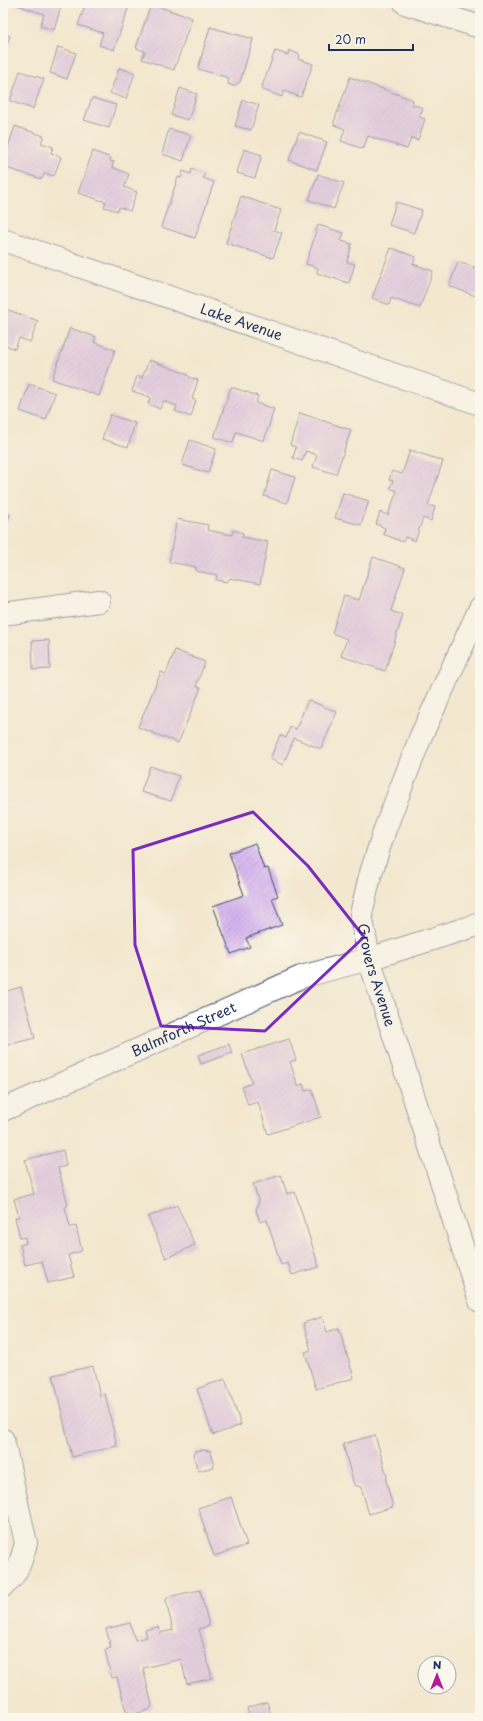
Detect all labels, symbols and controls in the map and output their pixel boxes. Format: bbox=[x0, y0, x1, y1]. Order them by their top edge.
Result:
scale bar bbox=[329, 26, 413, 52]
text: 20 m bbox=[335, 30, 366, 48]
street label: Lake Avenue bbox=[198, 298, 286, 345]
street label: Grovers Avenue bbox=[353, 922, 401, 1029]
street label: Balmforth Street bbox=[128, 996, 240, 1061]
north arrow bbox=[417, 1655, 457, 1695]
text: N bbox=[433, 1656, 442, 1673]

